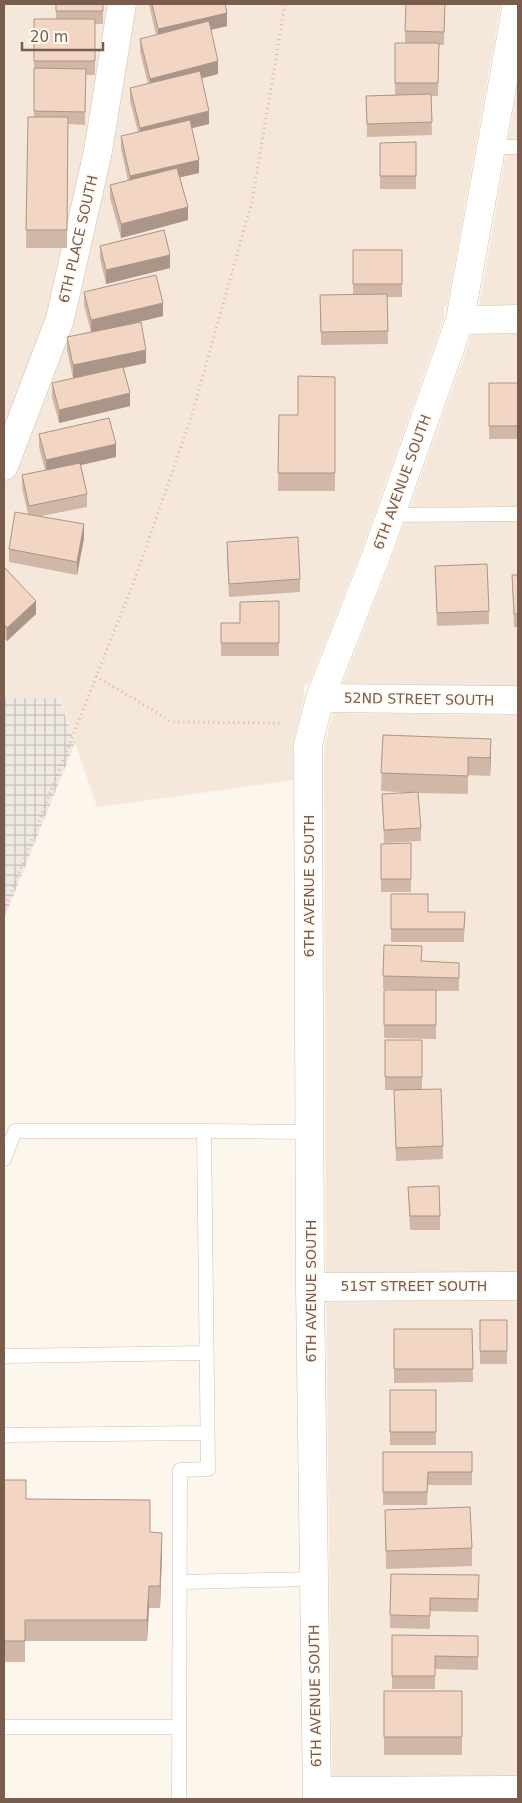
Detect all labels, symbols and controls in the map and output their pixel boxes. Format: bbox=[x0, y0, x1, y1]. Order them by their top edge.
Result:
scale bar bbox=[22, 20, 104, 52]
text: 20 m bbox=[30, 28, 68, 46]
street label: 6TH PLACE SOUTH bbox=[56, 174, 100, 304]
street label: 6TH AVENUE SOUTH bbox=[370, 412, 434, 552]
street label: 52ND STREET SOUTH bbox=[344, 690, 494, 708]
street label: 6TH AVENUE SOUTH bbox=[301, 815, 317, 957]
street label: 6TH AVENUE SOUTH bbox=[303, 1220, 319, 1362]
street label: 51ST STREET SOUTH bbox=[341, 1278, 487, 1294]
street label: 6TH AVENUE SOUTH bbox=[306, 1624, 324, 1768]

